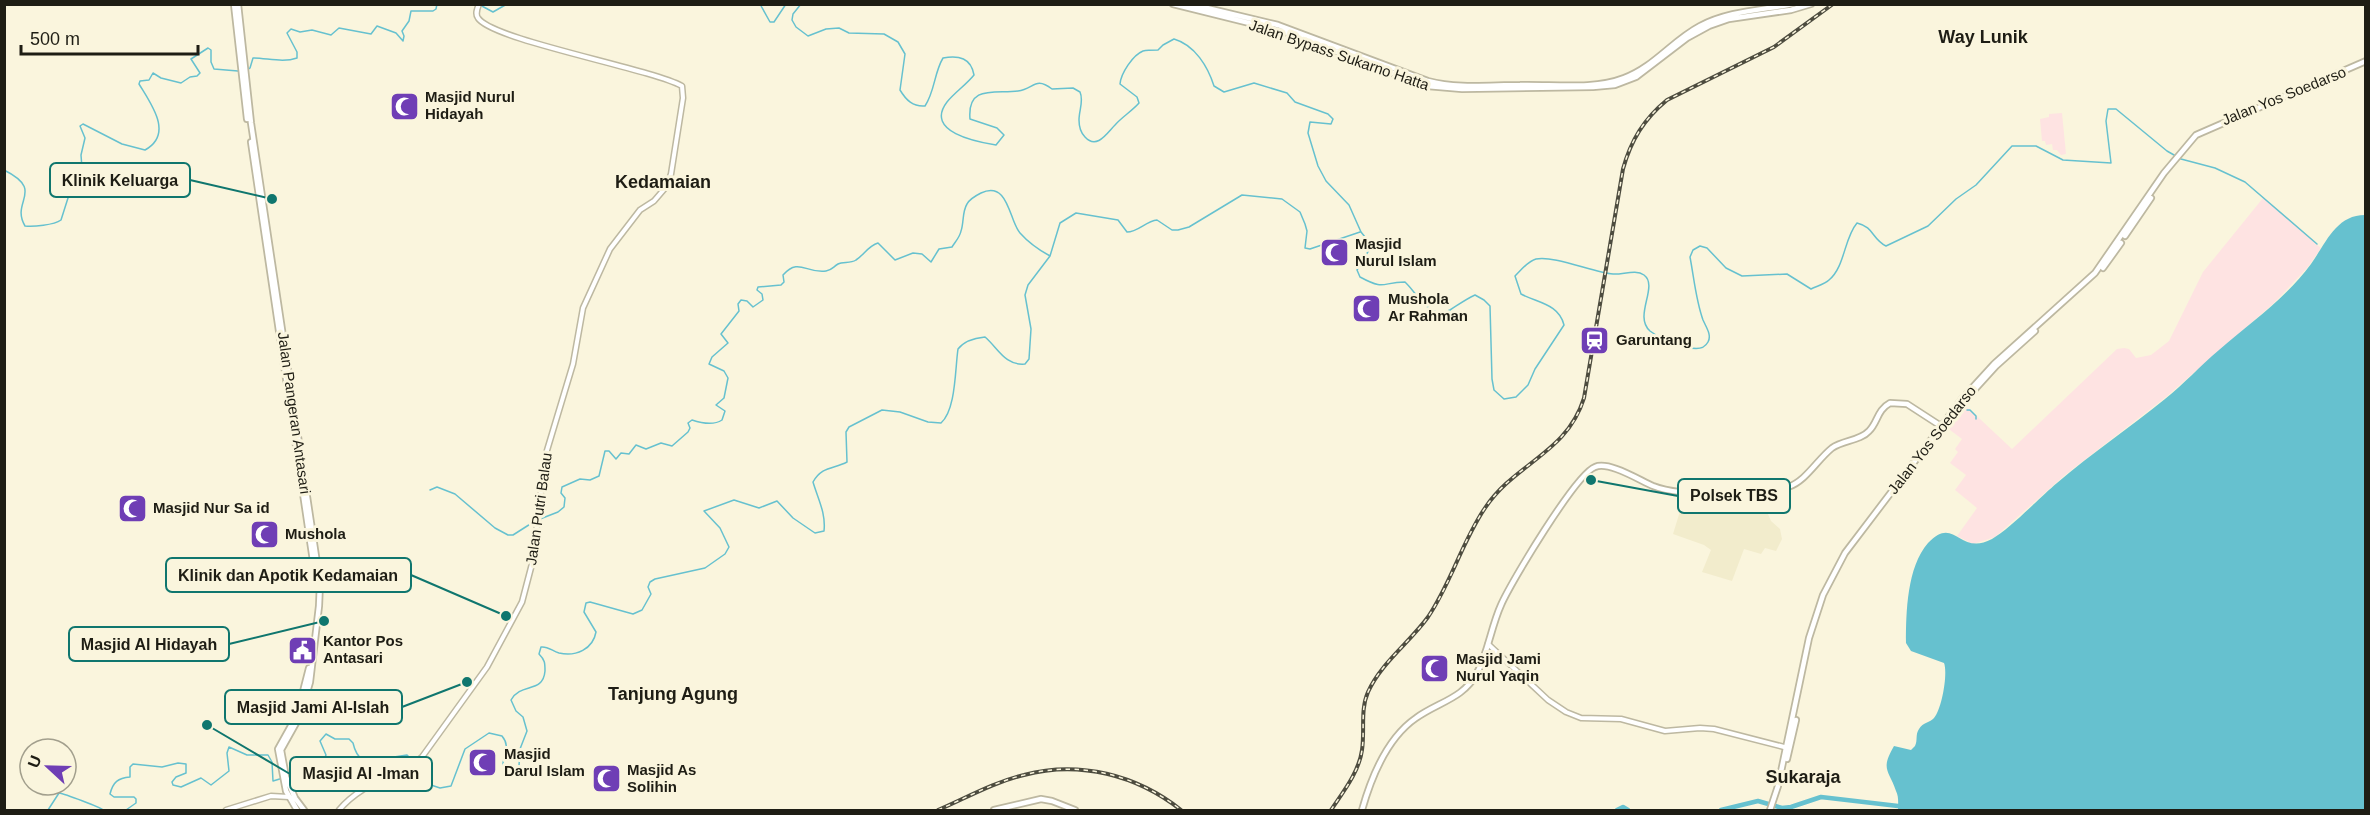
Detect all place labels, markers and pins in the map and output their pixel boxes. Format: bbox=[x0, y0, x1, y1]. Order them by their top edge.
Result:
place label: Masjid Nurul Hidayah bbox=[425, 88, 515, 122]
mosque icon: Masjid Nurul Hidayah bbox=[388, 90, 420, 122]
callout: Klinik Keluarga bbox=[50, 163, 190, 197]
place label: Masjid Nurul Islam bbox=[1355, 235, 1437, 269]
mosque icon: Masjid Nurul Islam bbox=[1318, 237, 1350, 269]
place label: Mushola Ar Rahman bbox=[1388, 290, 1468, 324]
mosque icon: Mushola Ar Rahman bbox=[1351, 292, 1383, 324]
station icon: Garuntang bbox=[1579, 324, 1611, 356]
place label: Garuntang bbox=[1616, 331, 1692, 348]
callout: Polsek TBS bbox=[1678, 479, 1790, 513]
mosque icon: Masjid Nur Sa id bbox=[116, 492, 148, 524]
place label: Masjid Nur Sa id bbox=[153, 499, 270, 516]
mosque icon: Mushola bbox=[248, 518, 280, 550]
place label: Mushola bbox=[285, 525, 346, 542]
callout: Klinik dan Apotik Kedamaian bbox=[166, 558, 411, 592]
callout: Masjid Al Hidayah bbox=[69, 627, 229, 661]
place label: Kantor Pos Antasari bbox=[323, 632, 403, 666]
public building icon: Kantor Pos Antasari bbox=[286, 634, 318, 666]
place label: Masjid Jami Nurul Yaqin bbox=[1456, 650, 1541, 684]
mosque icon: Masjid Jami Nurul Yaqin bbox=[1419, 652, 1451, 684]
callout: Masjid Jami Al-Islah bbox=[225, 690, 402, 724]
place label: Masjid Darul Islam bbox=[504, 745, 585, 779]
mosque icon: Masjid Darul Islam bbox=[467, 747, 499, 779]
callout: Masjid Al -Iman bbox=[290, 757, 432, 791]
place label: Masjid As Solihin bbox=[627, 761, 696, 795]
mosque icon: Masjid As Solihin bbox=[590, 763, 622, 795]

